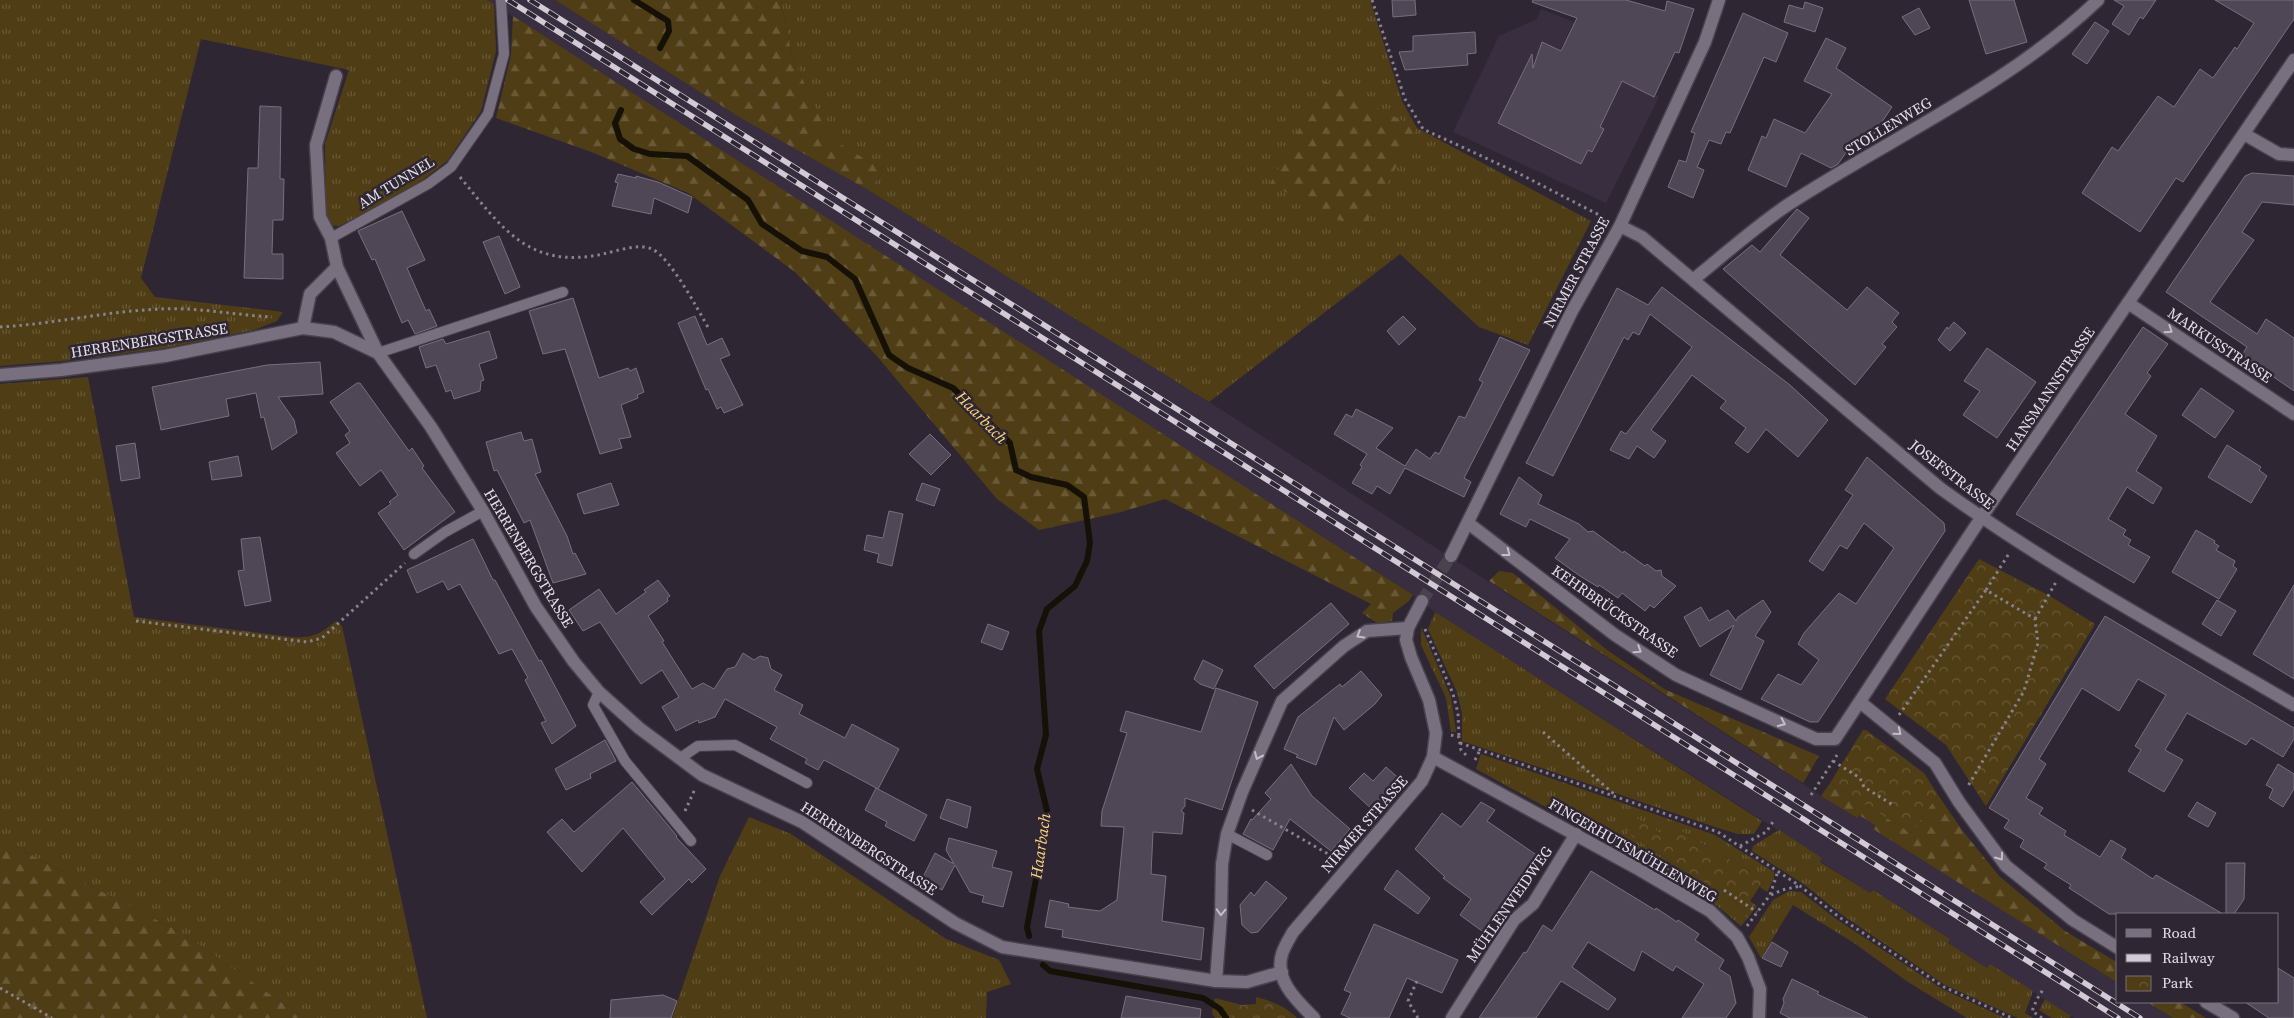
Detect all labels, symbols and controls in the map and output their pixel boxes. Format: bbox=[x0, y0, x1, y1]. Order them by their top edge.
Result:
street label: STOLLENWEG bbox=[1841, 92, 1935, 160]
street label: AM TUNNEL bbox=[354, 151, 438, 213]
street label: NIRMER STRASSE bbox=[1538, 213, 1614, 331]
street label: MARKUSSTRASSE bbox=[2164, 302, 2276, 388]
street label: HERRENBERGSTRASSE bbox=[69, 317, 229, 363]
street label: HANSMANNSTRASSE bbox=[2001, 323, 2099, 455]
one-way arrow bbox=[2163, 324, 2173, 333]
water label: Haarbach bbox=[951, 385, 1013, 449]
street label: JOSEFSTRASSE bbox=[1905, 434, 1999, 514]
street label: HERRENBERGSTRASSE bbox=[479, 485, 579, 631]
one-way arrow bbox=[1501, 547, 1511, 556]
street label: KEHRBRÜCKSTRASSE bbox=[1548, 560, 1682, 662]
one-way arrow bbox=[1357, 629, 1366, 639]
one-way arrow bbox=[1632, 643, 1641, 653]
one-way arrow bbox=[1777, 717, 1786, 728]
one-way arrow bbox=[1892, 727, 1901, 736]
one-way arrow bbox=[1253, 751, 1264, 760]
street label: NIRMER STRASSE bbox=[1316, 771, 1412, 877]
street label: FINGERHUTSMÜHLENWEG bbox=[1545, 793, 1721, 907]
street label: HERRENBERGSTRASSE bbox=[797, 796, 941, 900]
water label: Haarbach bbox=[1024, 812, 1056, 881]
street label: MÜHLENWEIDWEG bbox=[1461, 842, 1557, 966]
one-way arrow bbox=[1994, 851, 2003, 861]
one-way arrow bbox=[1215, 908, 1226, 916]
legend bbox=[2116, 913, 2279, 1003]
text: Road bbox=[2162, 922, 2196, 943]
text: Railway bbox=[2162, 947, 2215, 968]
text: Park bbox=[2162, 972, 2194, 993]

